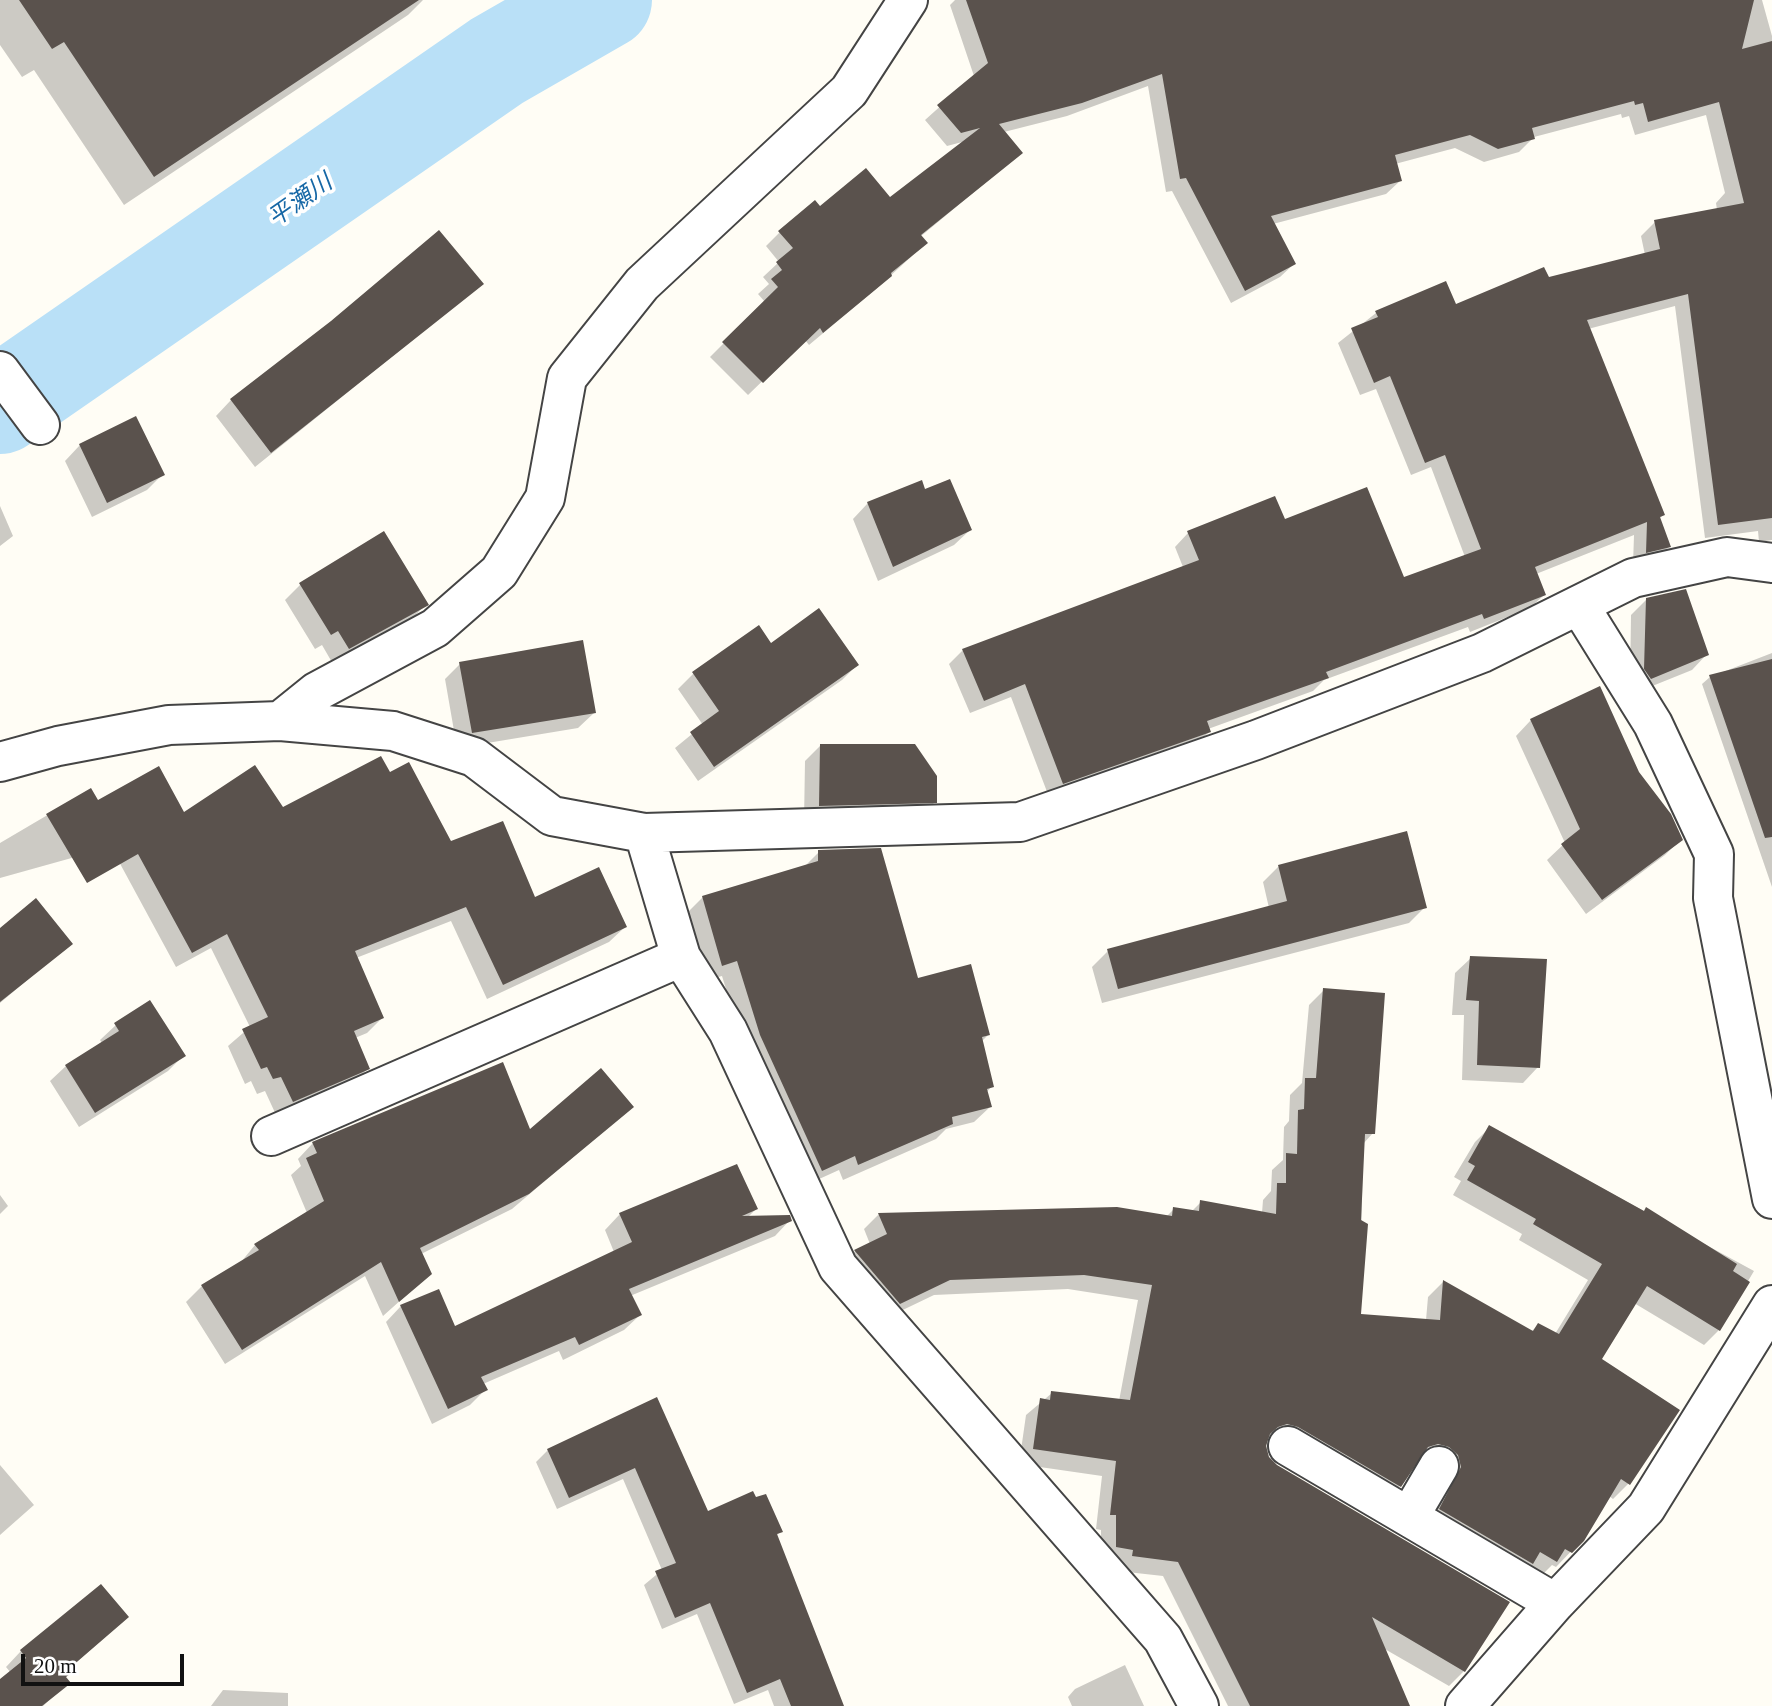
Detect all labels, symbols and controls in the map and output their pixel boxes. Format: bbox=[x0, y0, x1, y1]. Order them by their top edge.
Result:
water label: 平瀬川 bbox=[261, 167, 337, 231]
scale bar bbox=[24, 1640, 187, 1684]
text: 20 m bbox=[34, 1654, 77, 1678]

